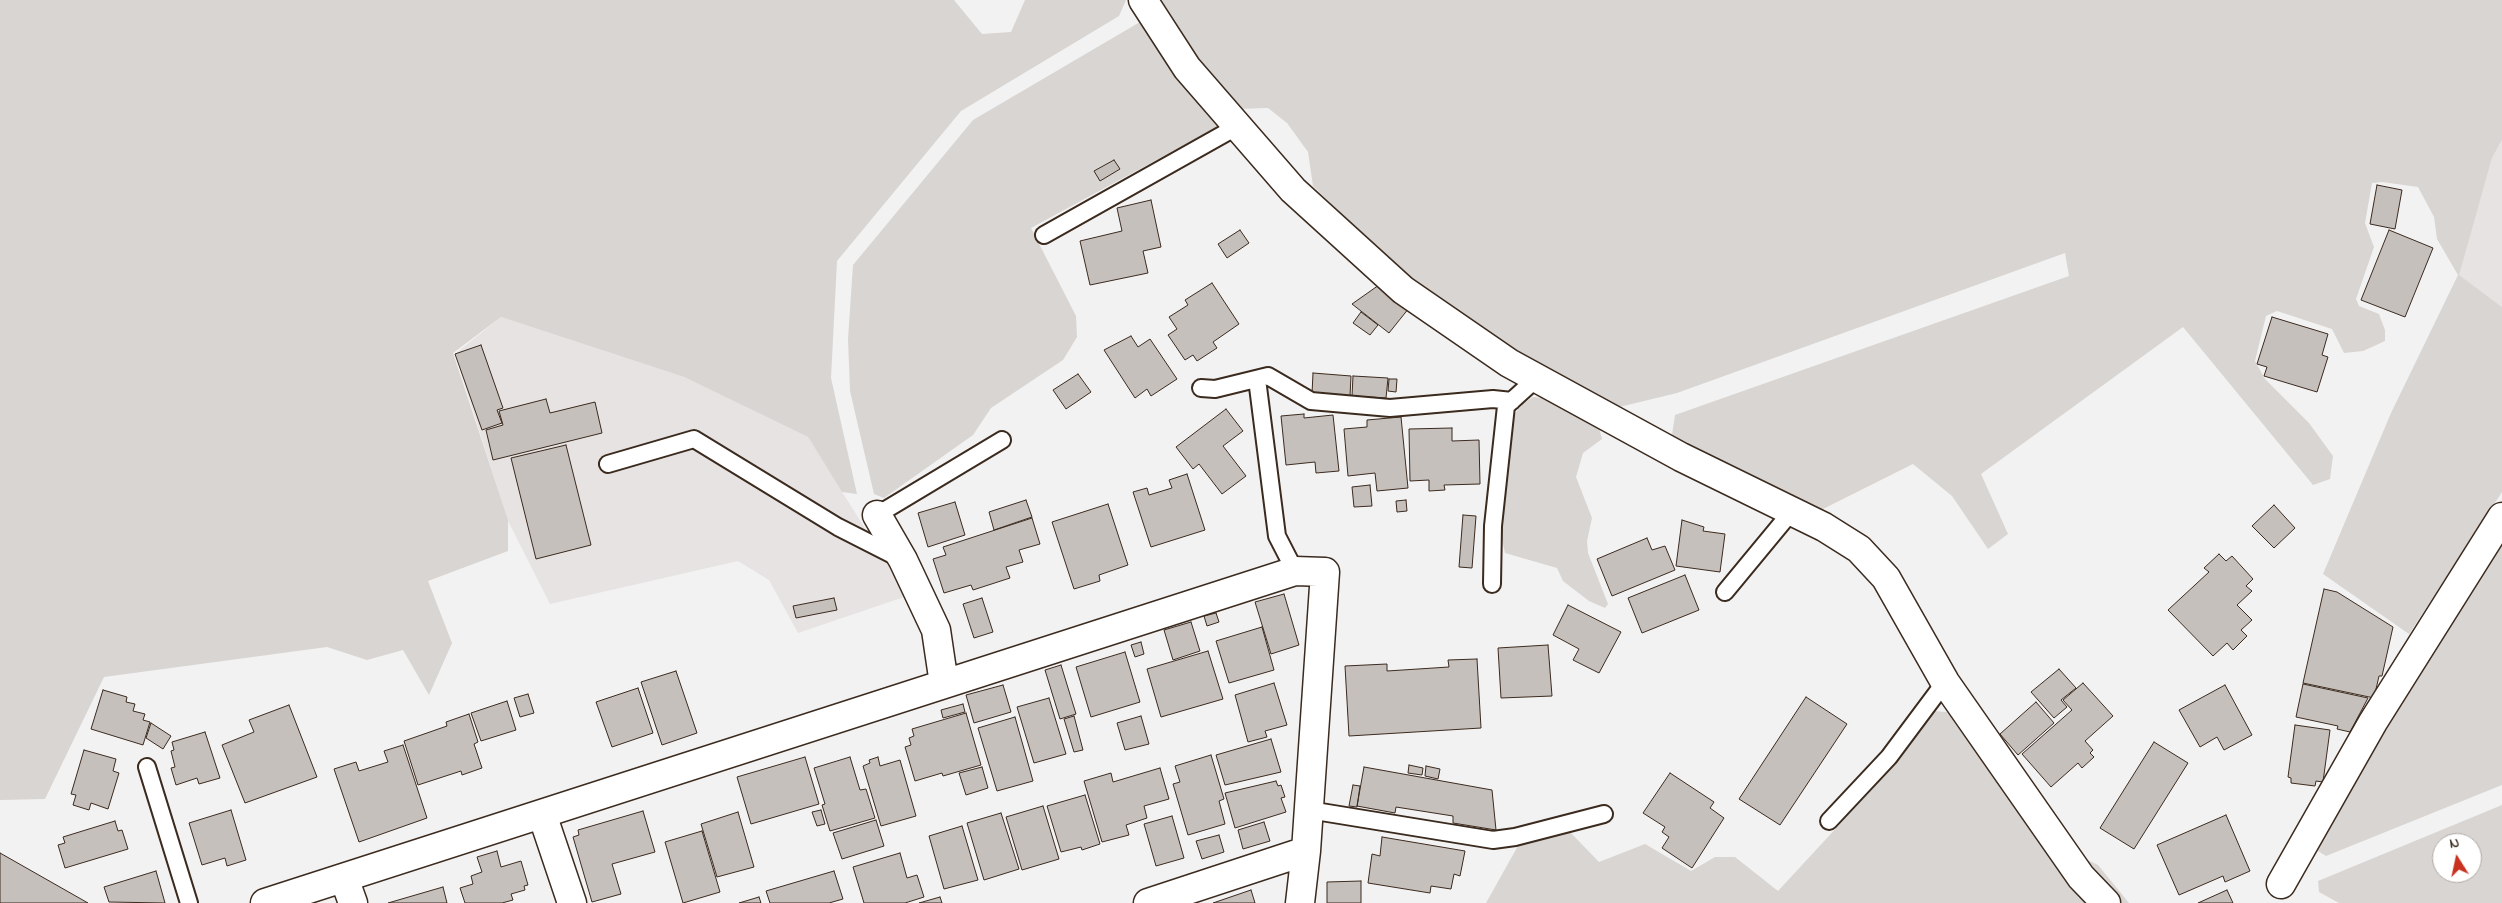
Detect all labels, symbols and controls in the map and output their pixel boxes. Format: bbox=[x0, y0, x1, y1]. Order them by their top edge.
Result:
north arrow bbox=[2432, 833, 2482, 883]
text: N bbox=[2448, 833, 2461, 855]

